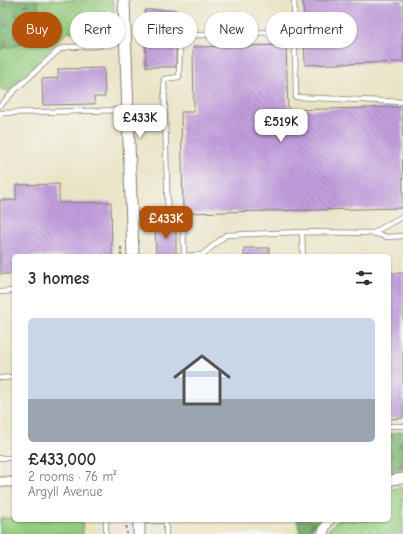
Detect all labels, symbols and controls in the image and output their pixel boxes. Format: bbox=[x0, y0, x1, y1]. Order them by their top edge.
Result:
chip: Buy bbox=[12, 12, 62, 48]
chip: Rent bbox=[70, 12, 125, 48]
chip: Filters bbox=[133, 12, 197, 48]
chip: New bbox=[205, 12, 258, 48]
chip: Apartment bbox=[266, 12, 357, 48]
pin: £433K bbox=[112, 105, 168, 139]
pin: £519K bbox=[253, 109, 309, 143]
text: £433K bbox=[123, 110, 157, 125]
text: £519K bbox=[264, 114, 298, 129]
pin: £433K bbox=[138, 206, 194, 240]
text: £433K bbox=[149, 211, 183, 226]
icon: filters bbox=[353, 267, 375, 289]
text: 3 homes bbox=[28, 269, 89, 288]
icon: home bbox=[166, 344, 238, 416]
text: £433,000 bbox=[28, 450, 96, 469]
text: 2 rooms · 76 m² bbox=[28, 469, 116, 484]
text: Argyll Avenue bbox=[28, 484, 103, 499]

